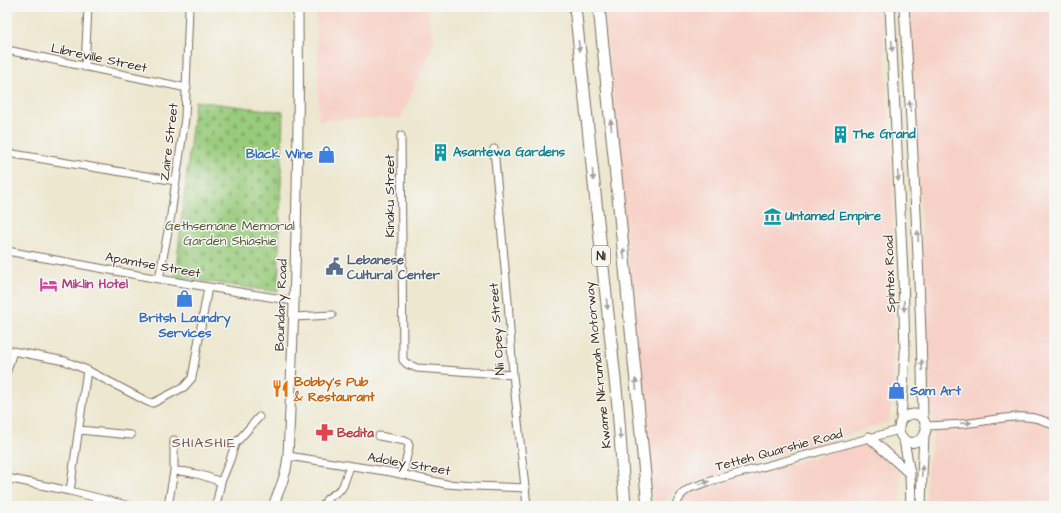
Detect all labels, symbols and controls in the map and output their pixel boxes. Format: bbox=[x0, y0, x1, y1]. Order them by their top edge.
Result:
street label: Libreville Street bbox=[49, 39, 149, 77]
one-way arrow bbox=[576, 40, 582, 52]
one-way arrow bbox=[888, 40, 895, 52]
one-way arrow bbox=[907, 100, 914, 112]
street label: Zaire Street bbox=[155, 101, 183, 182]
one-way arrow bbox=[607, 119, 614, 131]
building icon: The Grand bbox=[830, 124, 850, 144]
place label: The Grand bbox=[852, 125, 916, 143]
building icon: Asantewa Gardens bbox=[430, 142, 450, 162]
place label: Asantewa Gardens bbox=[453, 143, 566, 161]
shop icon: Black Wine bbox=[316, 144, 336, 164]
place label: Black Wine bbox=[246, 145, 313, 163]
street label: Kinaku Street bbox=[381, 154, 399, 237]
one-way arrow bbox=[589, 169, 596, 181]
one-way arrow bbox=[895, 170, 901, 183]
museum icon: Untamed Empire bbox=[762, 206, 782, 226]
place label: Untamed Empire bbox=[784, 207, 881, 226]
park label: Gethsemane Memorial Garden Shiashie bbox=[165, 217, 295, 250]
one-way arrow bbox=[914, 230, 921, 242]
street label: Spintex Road bbox=[880, 235, 900, 313]
road number: N1 bbox=[592, 246, 610, 266]
street label: Apamtse Street bbox=[104, 248, 203, 282]
one-way arrow bbox=[620, 248, 627, 260]
place label: Lebanese Cultural Center bbox=[347, 251, 441, 284]
public building icon: Lebanese Cultural Center bbox=[324, 257, 344, 277]
street label: Boundary Road bbox=[270, 258, 293, 351]
hotel icon: Miklin Hotel bbox=[39, 274, 59, 294]
place label: Miklin Hotel bbox=[62, 275, 128, 293]
street label: Nii Opey Street bbox=[485, 281, 510, 376]
street label: Kwame Nkrumah Motorway bbox=[580, 281, 617, 449]
shop icon: Britsh Laundry Services bbox=[175, 289, 195, 309]
one-way arrow bbox=[603, 298, 610, 310]
one-way arrow bbox=[901, 300, 907, 313]
place label: Britsh Laundry Services bbox=[139, 309, 232, 342]
one-way arrow bbox=[919, 358, 925, 371]
place label: Bobby's Pub & Restaurant bbox=[293, 373, 375, 406]
one-way arrow bbox=[633, 378, 639, 390]
restaurant icon: Bobby's Pub & Restaurant bbox=[271, 379, 291, 399]
shop icon: Sam Art bbox=[887, 381, 907, 401]
place label: Sam Art bbox=[909, 382, 962, 400]
one-way arrow bbox=[960, 420, 972, 427]
pharmacy icon: Bedita bbox=[314, 423, 334, 443]
place label: Bedita bbox=[337, 424, 374, 442]
street label: Tetteh Quarshie Road bbox=[713, 424, 845, 476]
one-way arrow bbox=[616, 428, 623, 440]
district label: SHIASHIE bbox=[172, 433, 236, 453]
street label: Adoley Street bbox=[366, 448, 453, 481]
one-way arrow bbox=[919, 464, 925, 477]
one-way arrow bbox=[699, 480, 711, 486]

